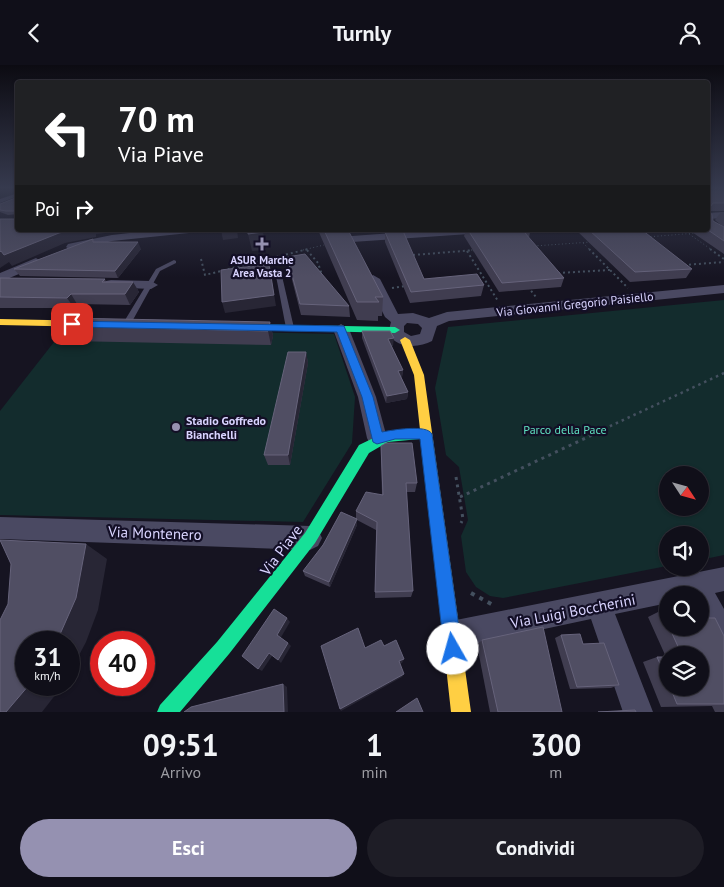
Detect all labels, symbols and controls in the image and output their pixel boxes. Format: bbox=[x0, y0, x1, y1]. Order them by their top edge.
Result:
icon: back bbox=[20, 19, 48, 47]
text: Turnly bbox=[333, 19, 391, 47]
icon: person bbox=[676, 19, 704, 47]
text: 70 m bbox=[118, 96, 195, 142]
icon: left bbox=[35, 100, 100, 165]
text: Via Piave bbox=[118, 140, 204, 168]
icon: right bbox=[70, 195, 98, 223]
text: Poi bbox=[35, 197, 60, 221]
marker: ASUR Marche Area Vasta 2 bbox=[255, 237, 269, 251]
place label: ASUR Marche Area Vasta 2 bbox=[230, 253, 294, 280]
street label: Via Giovanni Gregorio Paisiello bbox=[495, 288, 654, 320]
pin bbox=[51, 303, 93, 345]
icon: arrive bbox=[58, 310, 86, 338]
place label: Stadio Goffredo Bianchelli bbox=[186, 413, 267, 442]
marker: Stadio Goffredo Bianchelli bbox=[170, 421, 182, 433]
park label: Parco della Pace bbox=[523, 422, 607, 437]
north arrow bbox=[659, 466, 709, 516]
map controls bbox=[659, 466, 709, 696]
street label: Via Piave bbox=[255, 521, 306, 580]
street label: Via Montenero bbox=[107, 522, 202, 544]
button: sound bbox=[659, 526, 709, 576]
button: search bbox=[659, 586, 709, 636]
street label: Via Luigi Boccherini bbox=[508, 590, 637, 633]
position arrow bbox=[426, 622, 478, 674]
speed limit sign: 40 bbox=[90, 631, 155, 696]
text: 31 bbox=[33, 641, 62, 673]
button: layers bbox=[659, 646, 709, 696]
text: km/h bbox=[34, 668, 61, 683]
text: 09:51 bbox=[143, 725, 219, 764]
text: 1 bbox=[366, 725, 383, 764]
text: 300 bbox=[530, 725, 581, 764]
text: Arrivo bbox=[160, 762, 201, 782]
text: min bbox=[362, 762, 388, 782]
text: m bbox=[549, 762, 562, 782]
button: Esci bbox=[20, 819, 357, 877]
button: Condividi bbox=[367, 819, 704, 877]

